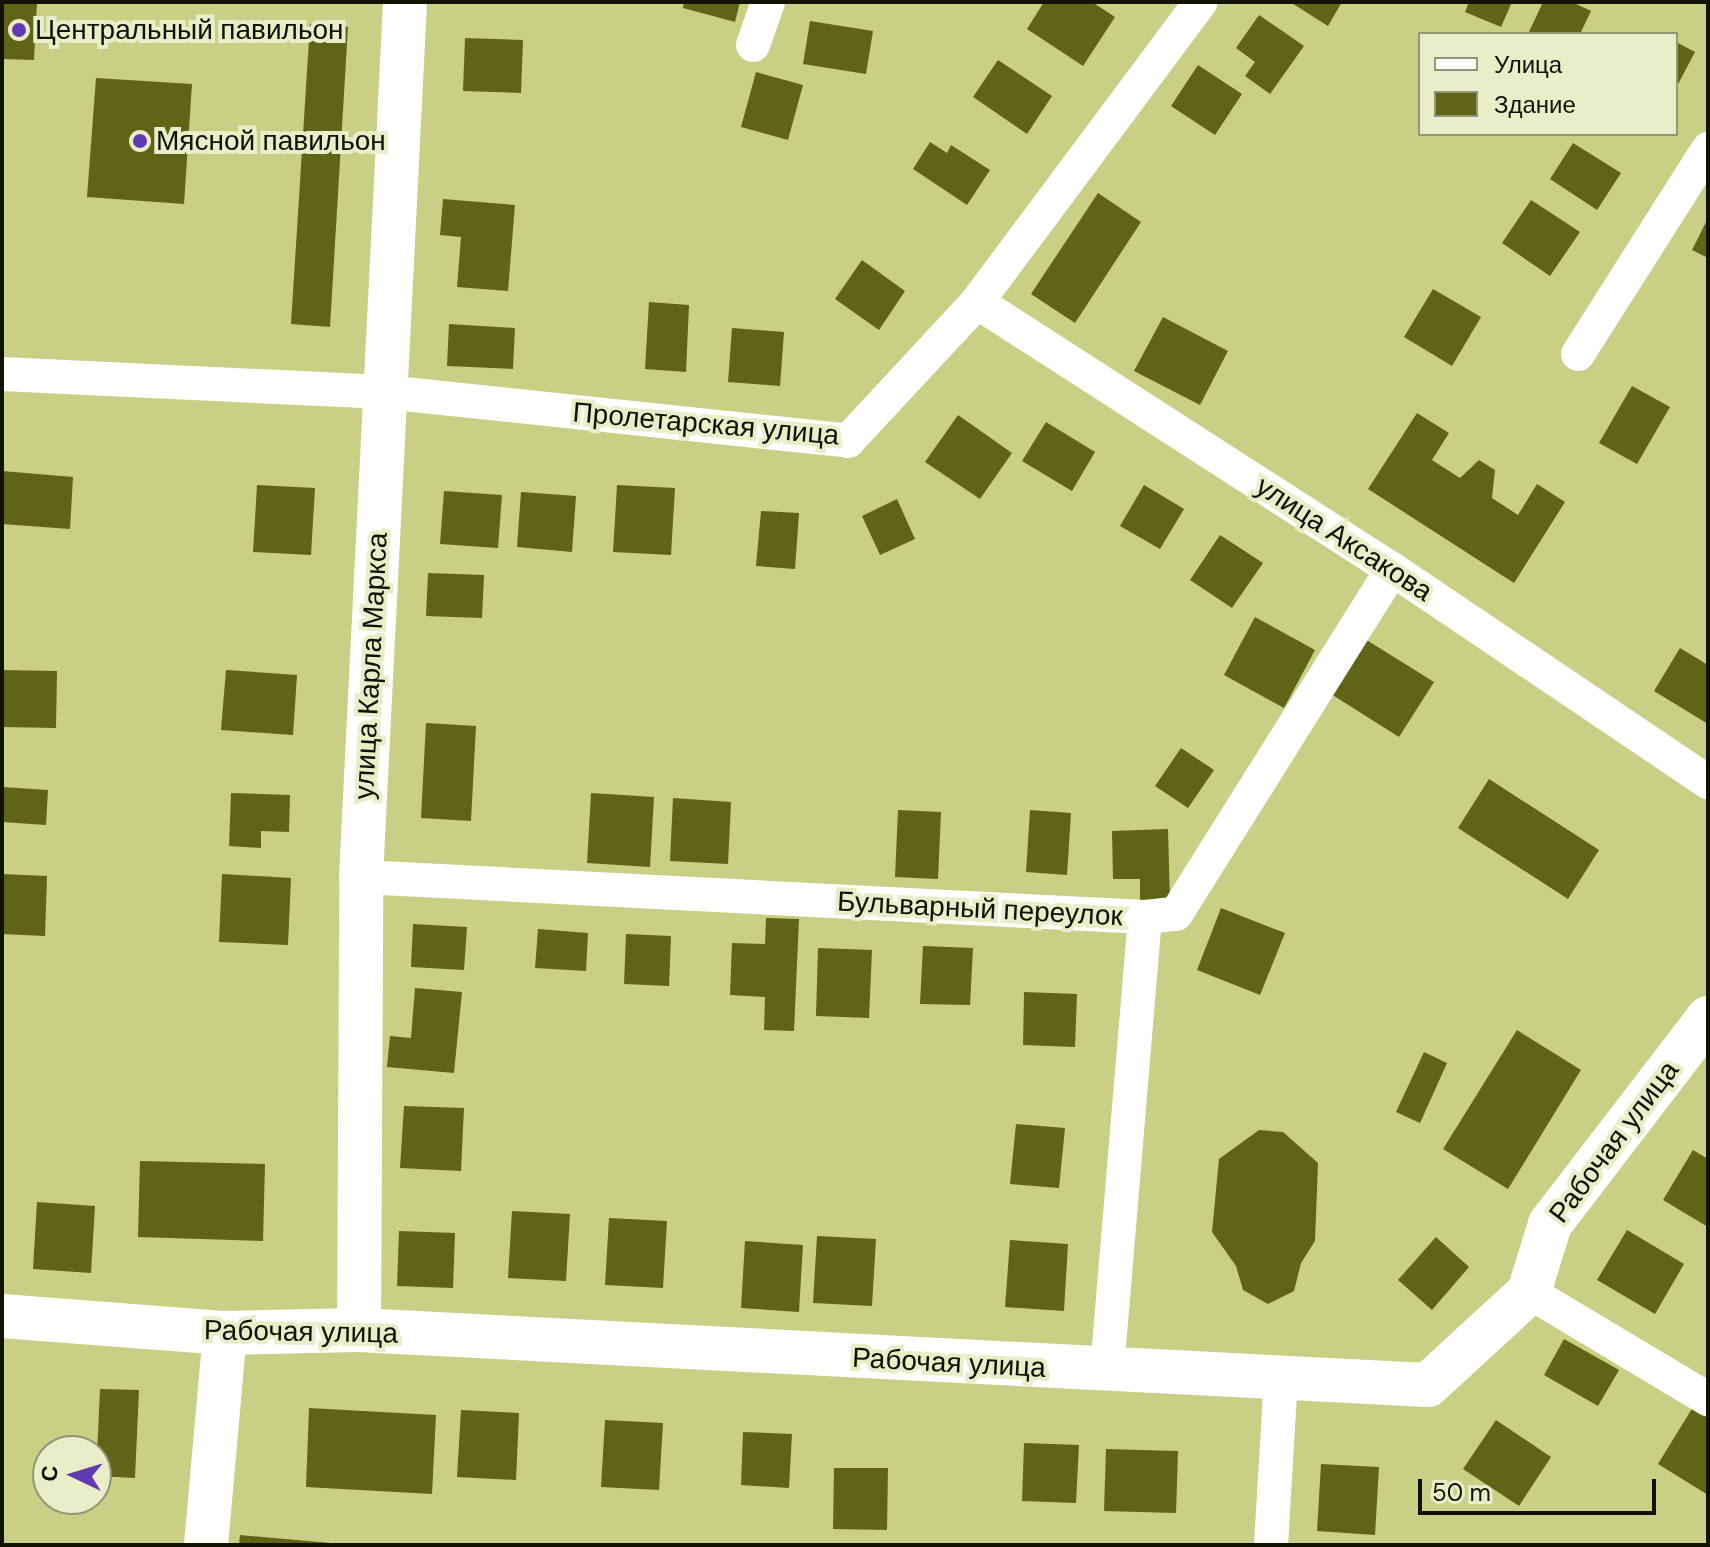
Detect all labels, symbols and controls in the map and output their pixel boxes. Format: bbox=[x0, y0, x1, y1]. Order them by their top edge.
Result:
place label: Центральный павильон bbox=[35, 13, 344, 47]
marker: Центральный павильон bbox=[10, 21, 28, 39]
legend bbox=[1418, 32, 1678, 136]
text: Улица bbox=[1494, 49, 1562, 80]
text: Здание bbox=[1494, 89, 1576, 120]
place label: Мясной павильон bbox=[156, 124, 386, 158]
marker: Мясной павильон bbox=[131, 132, 149, 150]
street label: Пролетарская улица bbox=[571, 396, 841, 452]
street label: улица Аксакова bbox=[1250, 469, 1438, 609]
street label: улица Карла Маркса bbox=[347, 532, 395, 800]
street label: Бульварный переулок bbox=[836, 885, 1124, 933]
street label: Рабочая улица bbox=[1542, 1054, 1686, 1230]
street label: Рабочая улица bbox=[204, 1314, 398, 1350]
street label: Рабочая улица bbox=[851, 1341, 1047, 1385]
north arrow bbox=[32, 1435, 112, 1515]
scale bar bbox=[1422, 1463, 1660, 1513]
text: С bbox=[35, 1465, 65, 1482]
text: 50 m bbox=[1432, 1477, 1491, 1508]

